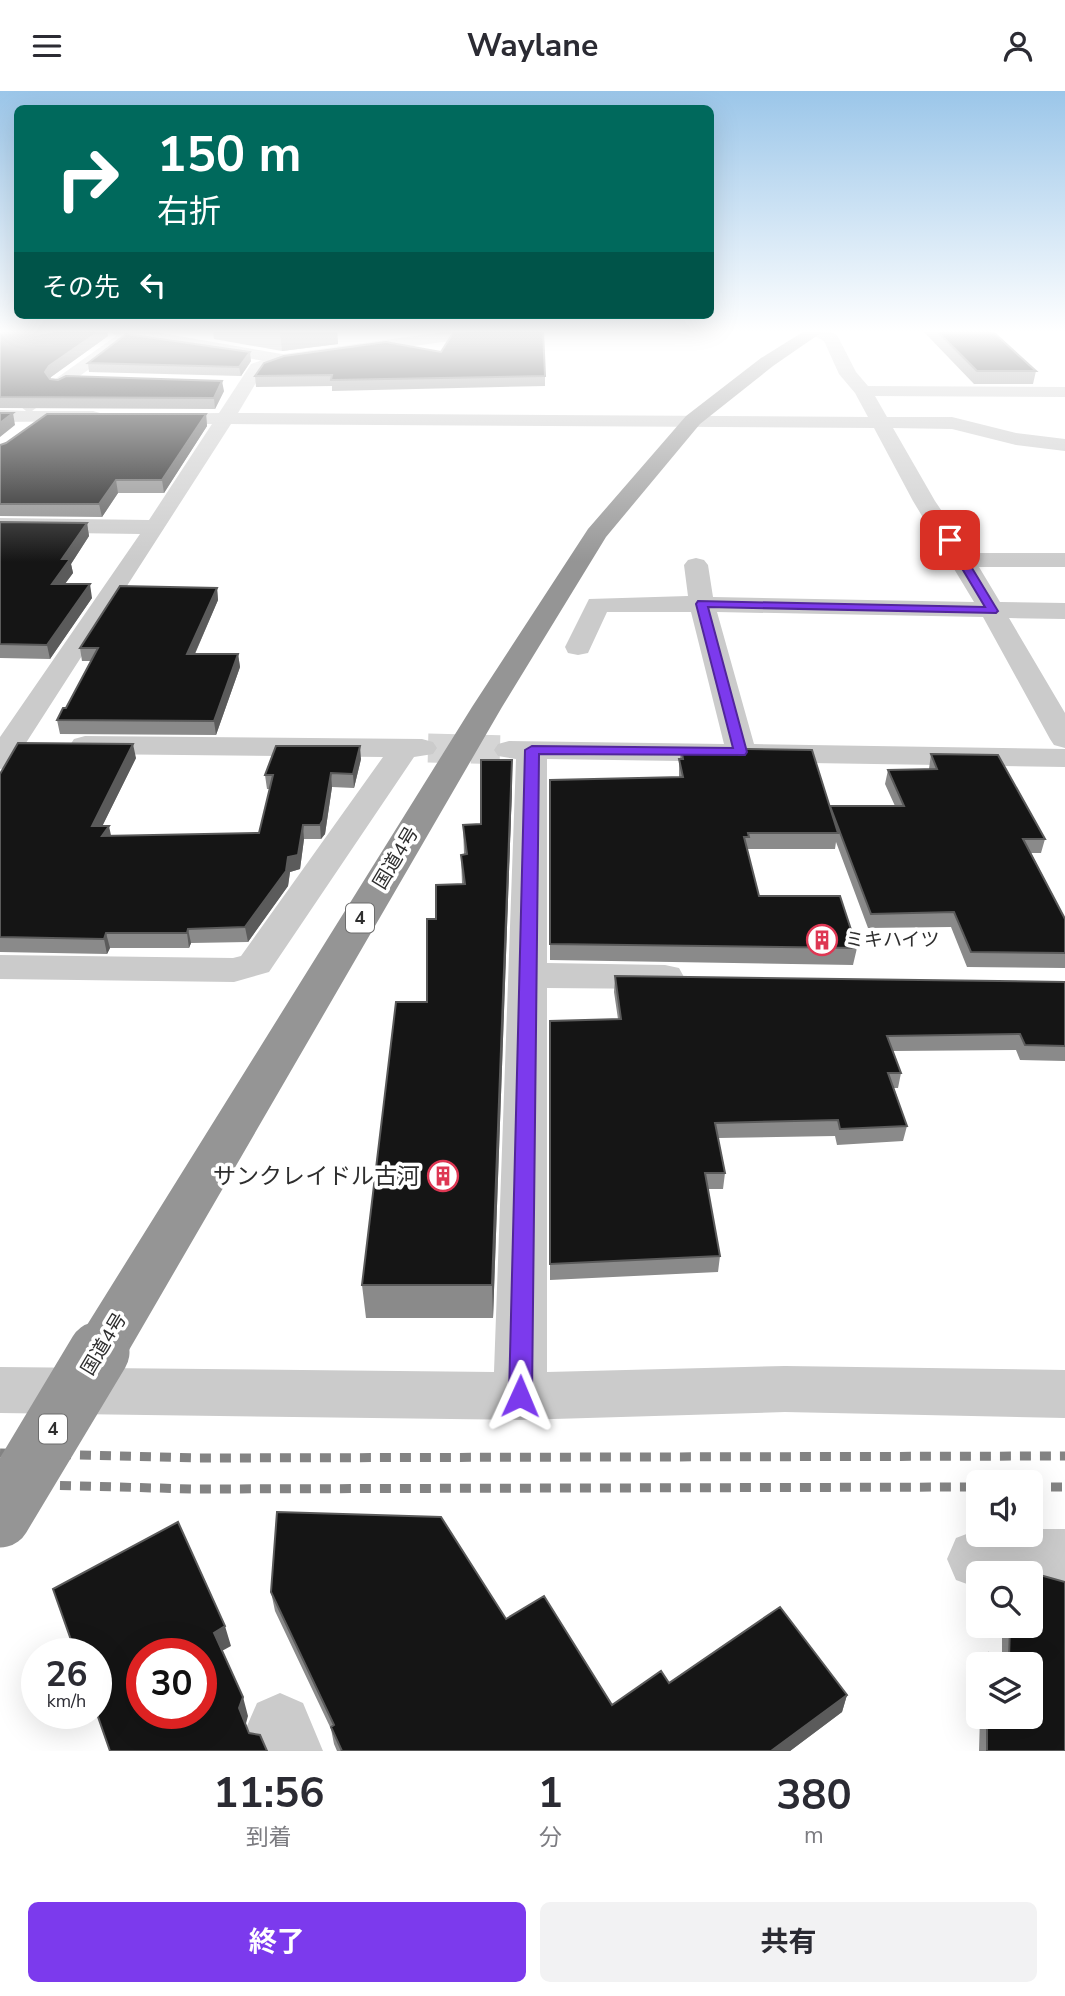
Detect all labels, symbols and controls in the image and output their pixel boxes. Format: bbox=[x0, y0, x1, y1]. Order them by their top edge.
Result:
text: Waylane bbox=[467, 24, 598, 67]
icon: menu bbox=[28, 27, 66, 65]
icon: person bbox=[999, 27, 1037, 65]
text: 150 m bbox=[157, 121, 301, 188]
icon: right bbox=[42, 133, 133, 224]
text: 右折 bbox=[157, 190, 221, 233]
icon: left bbox=[134, 266, 172, 304]
text: その先 bbox=[42, 270, 120, 305]
pin bbox=[920, 510, 980, 570]
icon: arrive bbox=[931, 521, 969, 559]
street label: 国道4号 bbox=[367, 822, 425, 894]
road number: 4 bbox=[346, 903, 374, 933]
building icon: ミキハイツ bbox=[805, 923, 839, 957]
place label: ミキハイツ bbox=[845, 927, 940, 953]
building icon: サンクレイドル古河 bbox=[426, 1159, 460, 1193]
place label: サンクレイドル古河 bbox=[213, 1161, 420, 1192]
street label: 国道4号 bbox=[75, 1308, 133, 1380]
position arrow bbox=[483, 1359, 557, 1433]
road number: 4 bbox=[39, 1415, 67, 1443]
map controls bbox=[966, 1470, 1043, 1729]
button: sound bbox=[966, 1470, 1043, 1547]
button: search bbox=[966, 1561, 1043, 1638]
speed limit sign: 30 bbox=[126, 1638, 217, 1729]
text: 26 bbox=[45, 1651, 88, 1698]
button: layers bbox=[966, 1652, 1043, 1729]
text: km/h bbox=[47, 1689, 86, 1713]
text: 11:56 bbox=[213, 1765, 324, 1822]
text: 1 bbox=[538, 1765, 563, 1822]
text: 380 bbox=[776, 1767, 852, 1824]
text: m bbox=[804, 1820, 824, 1851]
text: 到着 bbox=[246, 1822, 292, 1853]
text: 分 bbox=[539, 1822, 562, 1853]
button: 終了 bbox=[28, 1902, 526, 1982]
button: 共有 bbox=[540, 1902, 1037, 1982]

